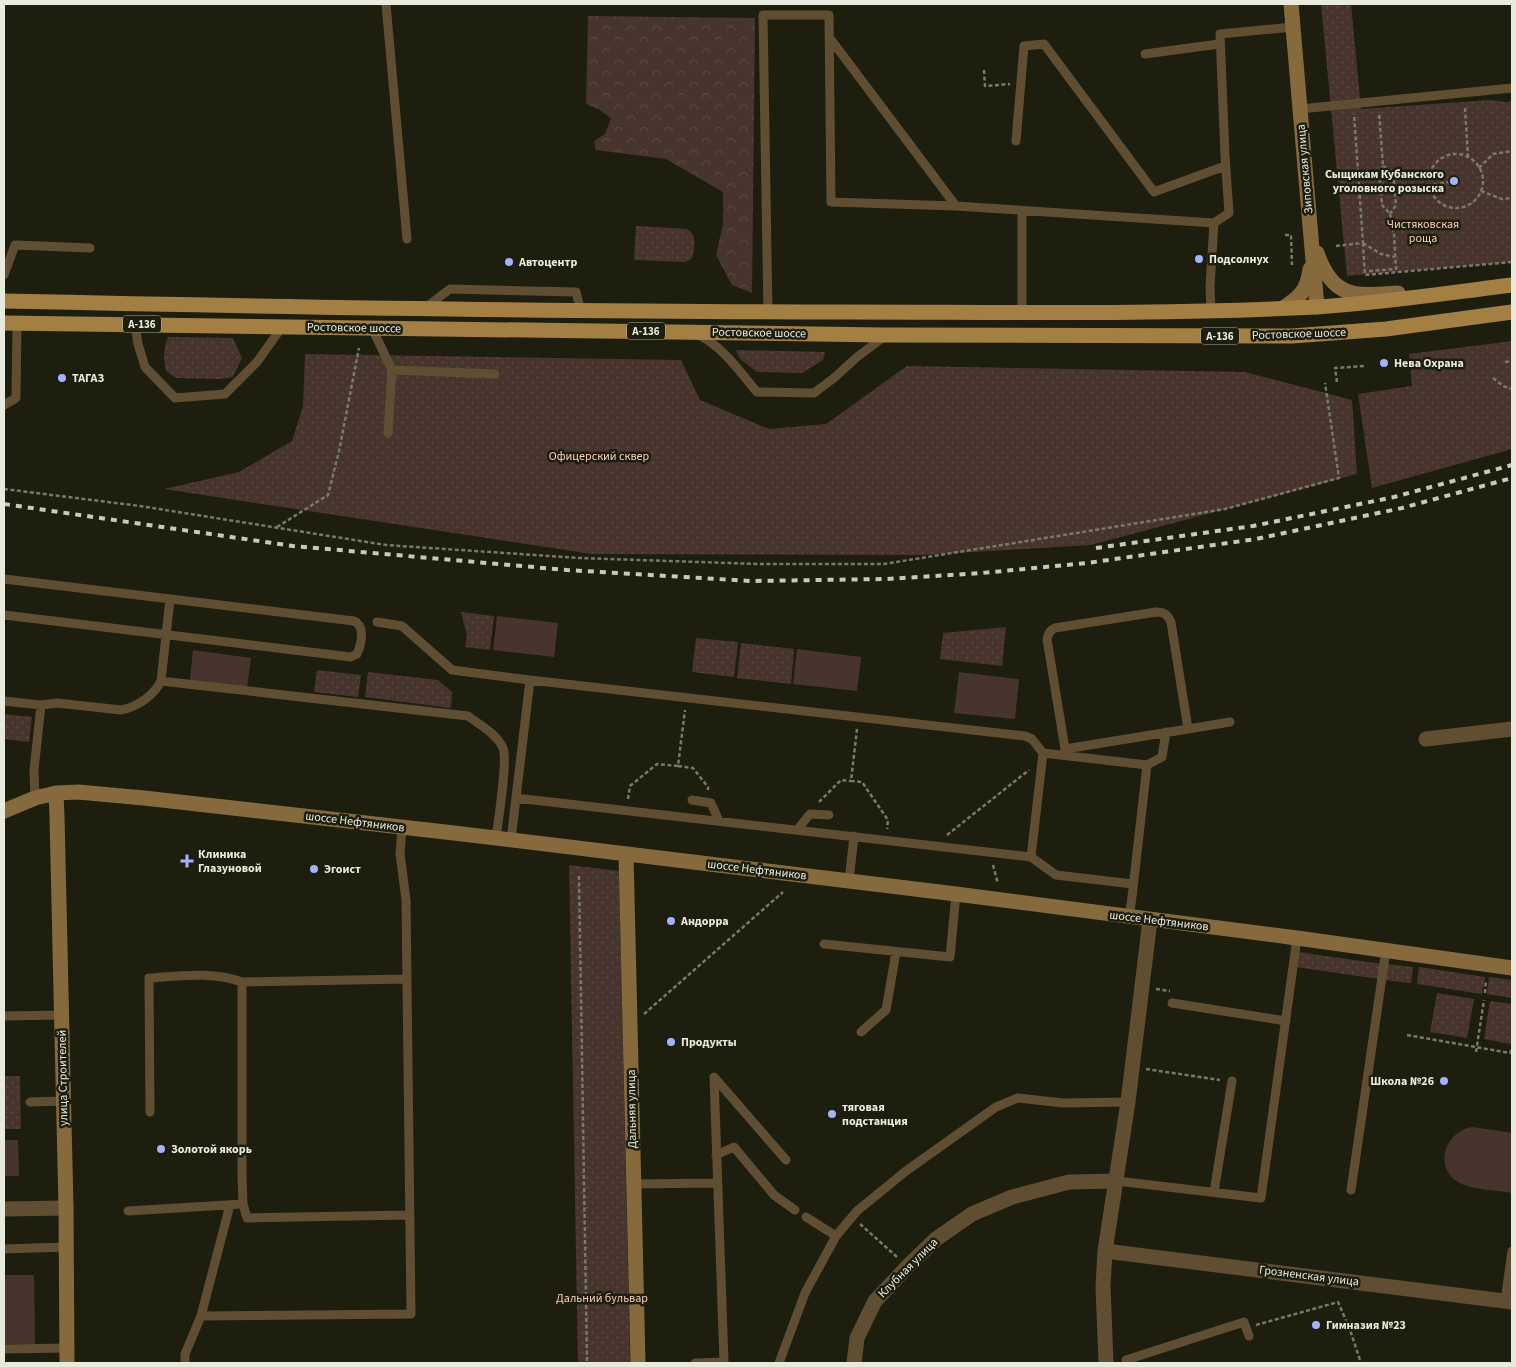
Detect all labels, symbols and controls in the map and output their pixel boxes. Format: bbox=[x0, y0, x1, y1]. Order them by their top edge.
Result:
street label: Зиповская улица bbox=[1293, 123, 1317, 215]
place label: Сыщикам Кубанского уголовного розыска bbox=[1325, 166, 1444, 197]
marker: Сыщикам Кубанского уголовного розыска bbox=[1448, 175, 1460, 187]
park label: Чистяковская роща bbox=[1387, 216, 1459, 247]
place label: Подсолнух bbox=[1209, 251, 1269, 268]
marker: Подсолнух bbox=[1193, 253, 1205, 265]
place label: Автоцентр bbox=[518, 254, 577, 271]
marker: Автоцентр bbox=[503, 256, 515, 268]
road number: А-136 bbox=[123, 316, 161, 332]
street label: Ростовское шоссе bbox=[307, 319, 401, 337]
road number: А-136 bbox=[627, 322, 665, 340]
street label: Ростовское шоссе bbox=[712, 324, 806, 342]
street label: Ростовское шоссе bbox=[1252, 324, 1346, 344]
road number: А-136 bbox=[1201, 328, 1239, 344]
place label: Нева Охрана bbox=[1394, 355, 1464, 372]
marker: Нева Охрана bbox=[1378, 357, 1390, 369]
place label: ТАГАЗ bbox=[72, 370, 104, 387]
marker: ТАГАЗ bbox=[56, 372, 68, 384]
park label: Офицерский сквер bbox=[549, 448, 650, 465]
street label: шоссе Нефтяников bbox=[304, 807, 406, 837]
place label: Клиника Глазуновой bbox=[198, 846, 262, 877]
marker: Клиника Глазуновой bbox=[180, 854, 194, 868]
street label: шоссе Нефтяников bbox=[706, 855, 808, 885]
place label: Эгоист bbox=[324, 861, 361, 878]
marker: Эгоист bbox=[308, 863, 320, 875]
street label: шоссе Нефтяников bbox=[1108, 906, 1210, 936]
place label: Андорра bbox=[680, 913, 728, 930]
marker: Андорра bbox=[665, 915, 677, 927]
street label: улица Строителей bbox=[54, 1030, 72, 1126]
place label: Продукты bbox=[681, 1034, 737, 1051]
marker: Продукты bbox=[665, 1036, 677, 1048]
street label: Дальняя улица bbox=[623, 1069, 641, 1149]
place label: Школа №26 bbox=[1370, 1073, 1434, 1090]
marker: Школа №26 bbox=[1438, 1075, 1450, 1087]
place label: тяговая подстанция bbox=[842, 1099, 908, 1130]
marker: тяговая подстанция bbox=[826, 1108, 838, 1120]
place label: Золотой якорь bbox=[171, 1141, 252, 1158]
marker: Золотой якорь bbox=[155, 1143, 167, 1155]
street label: Клубная улица bbox=[874, 1234, 942, 1302]
street label: Грозненская улица bbox=[1258, 1261, 1360, 1291]
park label: Дальний бульвар bbox=[556, 1290, 648, 1307]
place label: Гимназия №23 bbox=[1326, 1317, 1406, 1334]
marker: Гимназия №23 bbox=[1310, 1319, 1322, 1331]

